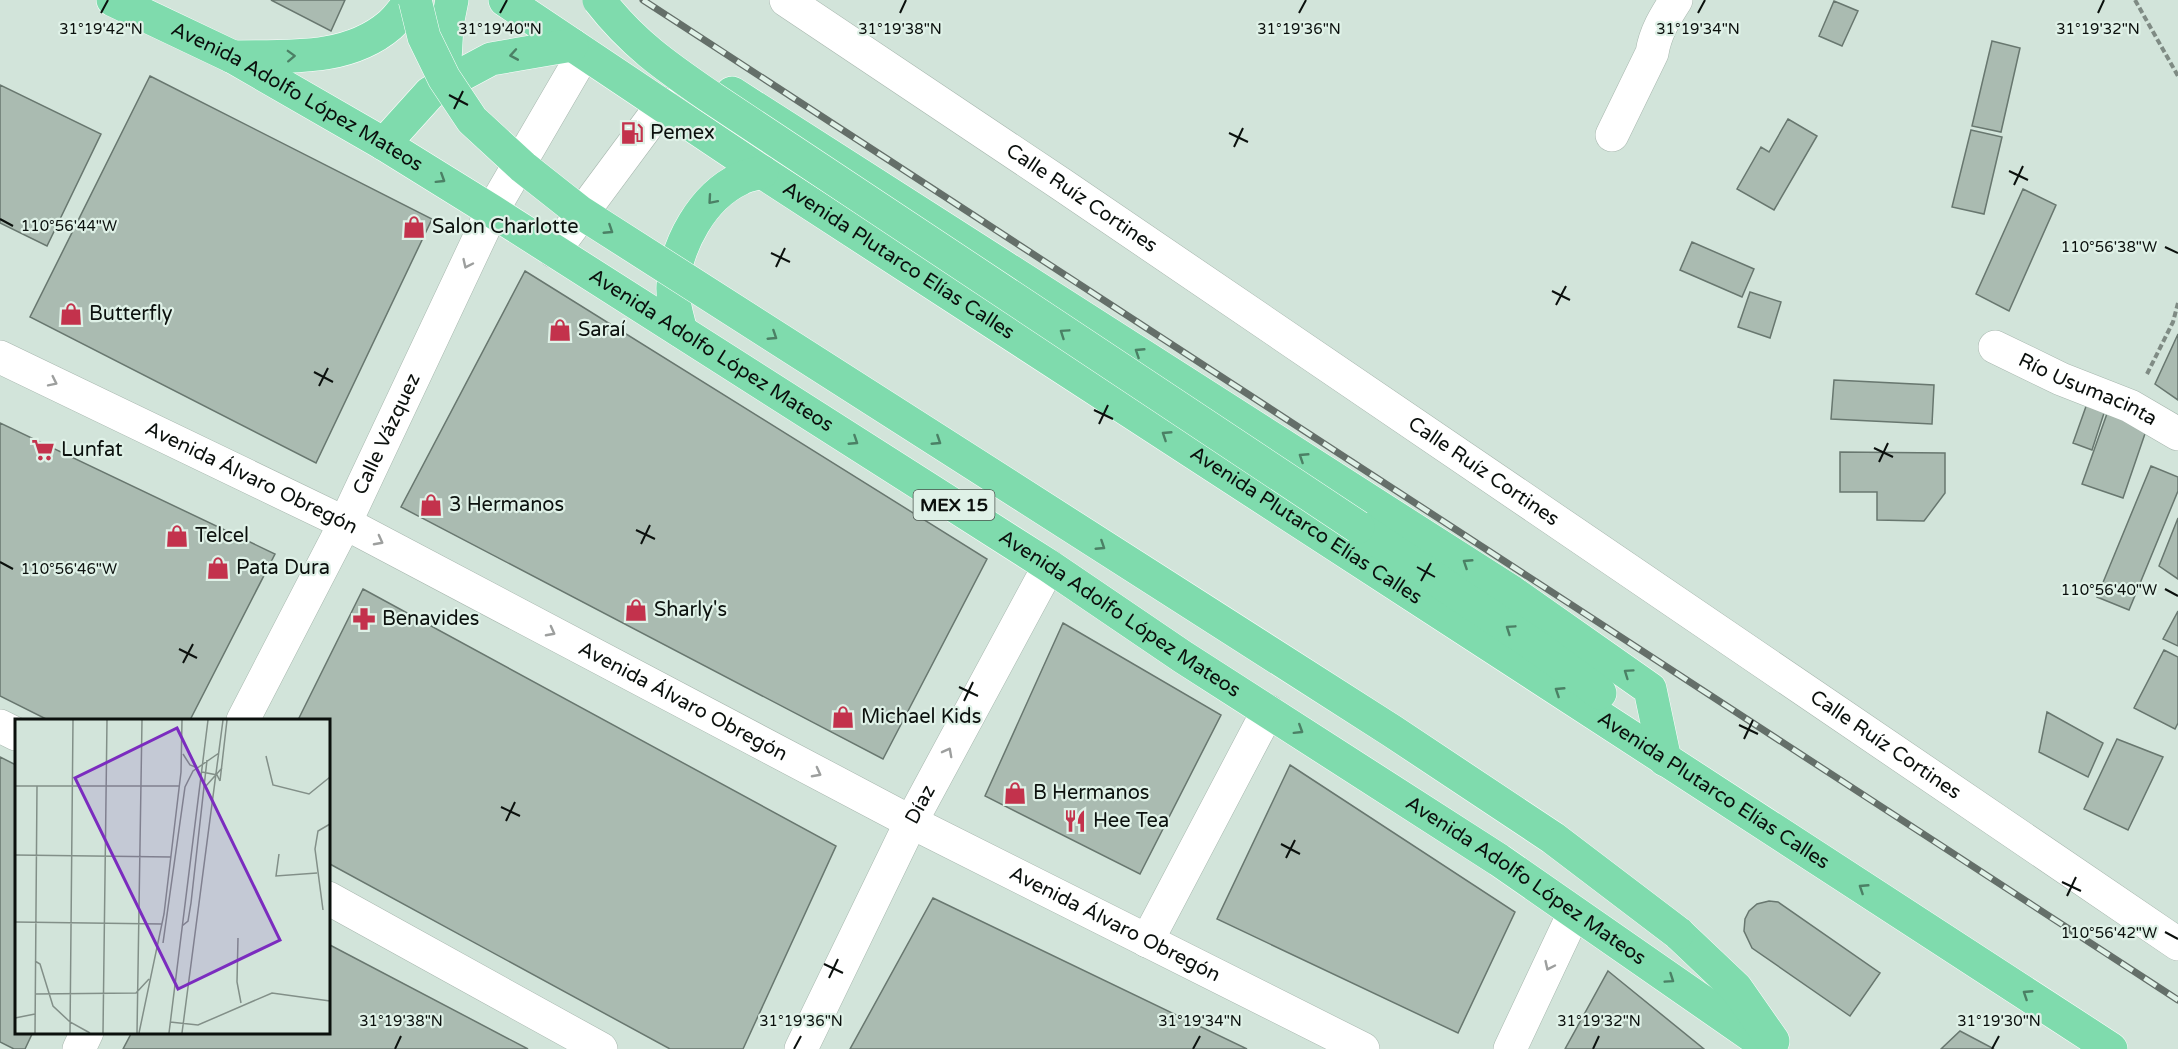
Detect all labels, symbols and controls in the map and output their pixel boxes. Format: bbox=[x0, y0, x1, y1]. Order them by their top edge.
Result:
street label: Avenida Adolfo López Mateos bbox=[167, 17, 427, 177]
text: 31°19'42"N bbox=[59, 20, 143, 38]
text: 31°19'40"N bbox=[458, 20, 542, 38]
text: 31°19'38"N bbox=[858, 20, 942, 38]
text: 31°19'36"N bbox=[1257, 20, 1341, 38]
text: 31°19'34"N bbox=[1656, 20, 1740, 38]
text: 31°19'32"N bbox=[2056, 20, 2140, 38]
one-way arrow bbox=[510, 48, 520, 61]
one-way arrow bbox=[287, 50, 296, 62]
fuel station icon: Pemex bbox=[619, 120, 645, 146]
place label: Pemex bbox=[650, 121, 715, 145]
street label: Calle Ruíz Cortines bbox=[1001, 139, 1162, 258]
one-way arrow bbox=[435, 172, 445, 184]
street label: Avenida Plutarco Elías Calles bbox=[778, 177, 1019, 345]
one-way arrow bbox=[708, 193, 719, 204]
shop icon: Salon Charlotte bbox=[401, 214, 427, 240]
place label: Salon Charlotte bbox=[432, 215, 579, 239]
text: 110°56'44"W bbox=[21, 217, 117, 235]
one-way arrow bbox=[603, 223, 613, 235]
text: 110°56'38"W bbox=[2061, 238, 2157, 256]
one-way arrow bbox=[463, 257, 475, 268]
street label: Avenida Adolfo López Mateos bbox=[584, 264, 838, 437]
shop icon: Butterfly bbox=[58, 301, 84, 327]
place label: Butterfly bbox=[89, 302, 173, 326]
shop icon: Saraí bbox=[547, 317, 573, 343]
place label: Saraí bbox=[578, 318, 625, 342]
one-way arrow bbox=[767, 329, 777, 341]
one-way arrow bbox=[1060, 329, 1071, 340]
one-way arrow bbox=[1135, 347, 1145, 359]
street label: Río Usumacinta bbox=[2014, 348, 2161, 431]
street label: Calle Vázquez bbox=[348, 369, 426, 499]
one-way arrow bbox=[46, 375, 57, 387]
street label: Calle Ruíz Cortines bbox=[1403, 412, 1564, 531]
street label: Avenida Álvaro Obregón bbox=[141, 417, 362, 539]
one-way arrow bbox=[1162, 432, 1173, 443]
one-way arrow bbox=[847, 434, 858, 445]
one-way arrow bbox=[931, 434, 941, 446]
supermarket icon: Lunfat bbox=[30, 437, 56, 463]
place label: Lunfat bbox=[61, 438, 123, 462]
street label: Avenida Plutarco Elías Calles bbox=[1185, 441, 1426, 610]
one-way arrow bbox=[1299, 453, 1309, 465]
road number: MEX 15 bbox=[914, 490, 994, 520]
shop icon: 3 Hermanos bbox=[418, 492, 444, 518]
place label: 3 Hermanos bbox=[449, 493, 564, 517]
shop icon: Telcel bbox=[164, 523, 190, 549]
place label: Telcel bbox=[195, 524, 249, 548]
street label: Avenida Adolfo López Mateos bbox=[994, 525, 1245, 703]
one-way arrow bbox=[373, 534, 383, 545]
one-way arrow bbox=[1095, 539, 1106, 550]
shop icon: Pata Dura bbox=[205, 555, 231, 581]
place label: Pata Dura bbox=[236, 556, 330, 580]
one-way arrow bbox=[1463, 559, 1474, 570]
text: 110°56'46"W bbox=[21, 560, 117, 578]
text: 110°56'40"W bbox=[2061, 581, 2157, 599]
shop icon: Sharly's bbox=[623, 597, 649, 623]
place label: Sharly's bbox=[654, 598, 727, 622]
pharmacy icon: Benavides bbox=[351, 606, 377, 632]
place label: Benavides bbox=[382, 607, 479, 631]
one-way arrow bbox=[1506, 624, 1516, 636]
one-way arrow bbox=[545, 625, 556, 636]
street label: Avenida Álvaro Obregón bbox=[574, 636, 791, 767]
one-way arrow bbox=[1623, 669, 1634, 680]
street label: Calle Ruíz Cortines bbox=[1805, 685, 1965, 805]
one-way arrow bbox=[1554, 687, 1565, 698]
shop icon: Michael Kids bbox=[830, 704, 856, 730]
place label: Michael Kids bbox=[861, 705, 981, 729]
street label: Avenida Plutarco Elías Calles bbox=[1593, 706, 1834, 875]
inset map bbox=[15, 719, 330, 1034]
one-way arrow bbox=[1293, 723, 1303, 735]
one-way arrow bbox=[941, 748, 952, 759]
one-way arrow bbox=[810, 766, 821, 777]
shop icon: B Hermanos bbox=[1002, 780, 1028, 806]
street label: Díaz bbox=[900, 781, 941, 828]
place label: B Hermanos bbox=[1033, 781, 1149, 805]
street label: Avenida Adolfo López Mateos bbox=[1401, 791, 1651, 970]
restaurant icon: Hee Tea bbox=[1062, 808, 1088, 834]
place label: Hee Tea bbox=[1093, 809, 1169, 833]
street label: Avenida Álvaro Obregón bbox=[1005, 861, 1224, 987]
one-way arrow bbox=[1859, 884, 1869, 896]
text: 110°56'42"W bbox=[2061, 924, 2157, 942]
one-way arrow bbox=[1544, 960, 1556, 971]
one-way arrow bbox=[1663, 972, 1674, 983]
one-way arrow bbox=[2023, 990, 2033, 1002]
text: 31°19'38"N bbox=[359, 1012, 443, 1030]
text: 31°19'36"N bbox=[759, 1012, 843, 1030]
text: 31°19'34"N bbox=[1158, 1012, 1242, 1030]
text: 31°19'32"N bbox=[1557, 1012, 1641, 1030]
text: 31°19'30"N bbox=[1957, 1012, 2041, 1030]

